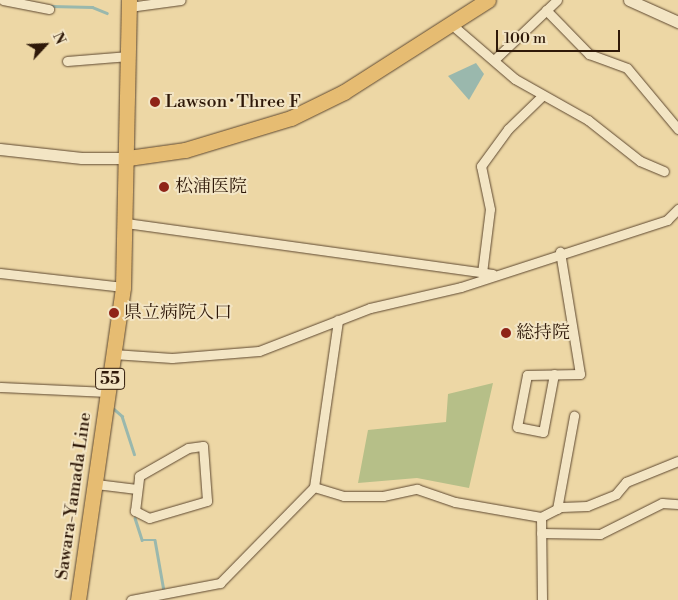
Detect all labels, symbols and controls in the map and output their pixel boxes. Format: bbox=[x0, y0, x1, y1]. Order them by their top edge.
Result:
north arrow bbox=[20, 20, 70, 70]
scale bar bbox=[498, 20, 622, 52]
text: 100 m bbox=[504, 29, 546, 48]
text: N bbox=[48, 30, 69, 47]
place label: Lawson･Three F bbox=[165, 91, 301, 113]
marker: Lawson･Three F bbox=[149, 96, 161, 108]
place label: 松浦医院 bbox=[175, 176, 247, 198]
marker: 松浦医院 bbox=[157, 180, 171, 194]
place label: 県立病院入口 bbox=[124, 302, 232, 324]
marker: 県立病院入口 bbox=[108, 307, 120, 319]
place label: 総持院 bbox=[516, 322, 570, 344]
marker: 総持院 bbox=[500, 327, 512, 339]
road number: 55 bbox=[95, 366, 125, 392]
street label: Sawara-Yamada Line bbox=[52, 411, 96, 581]

